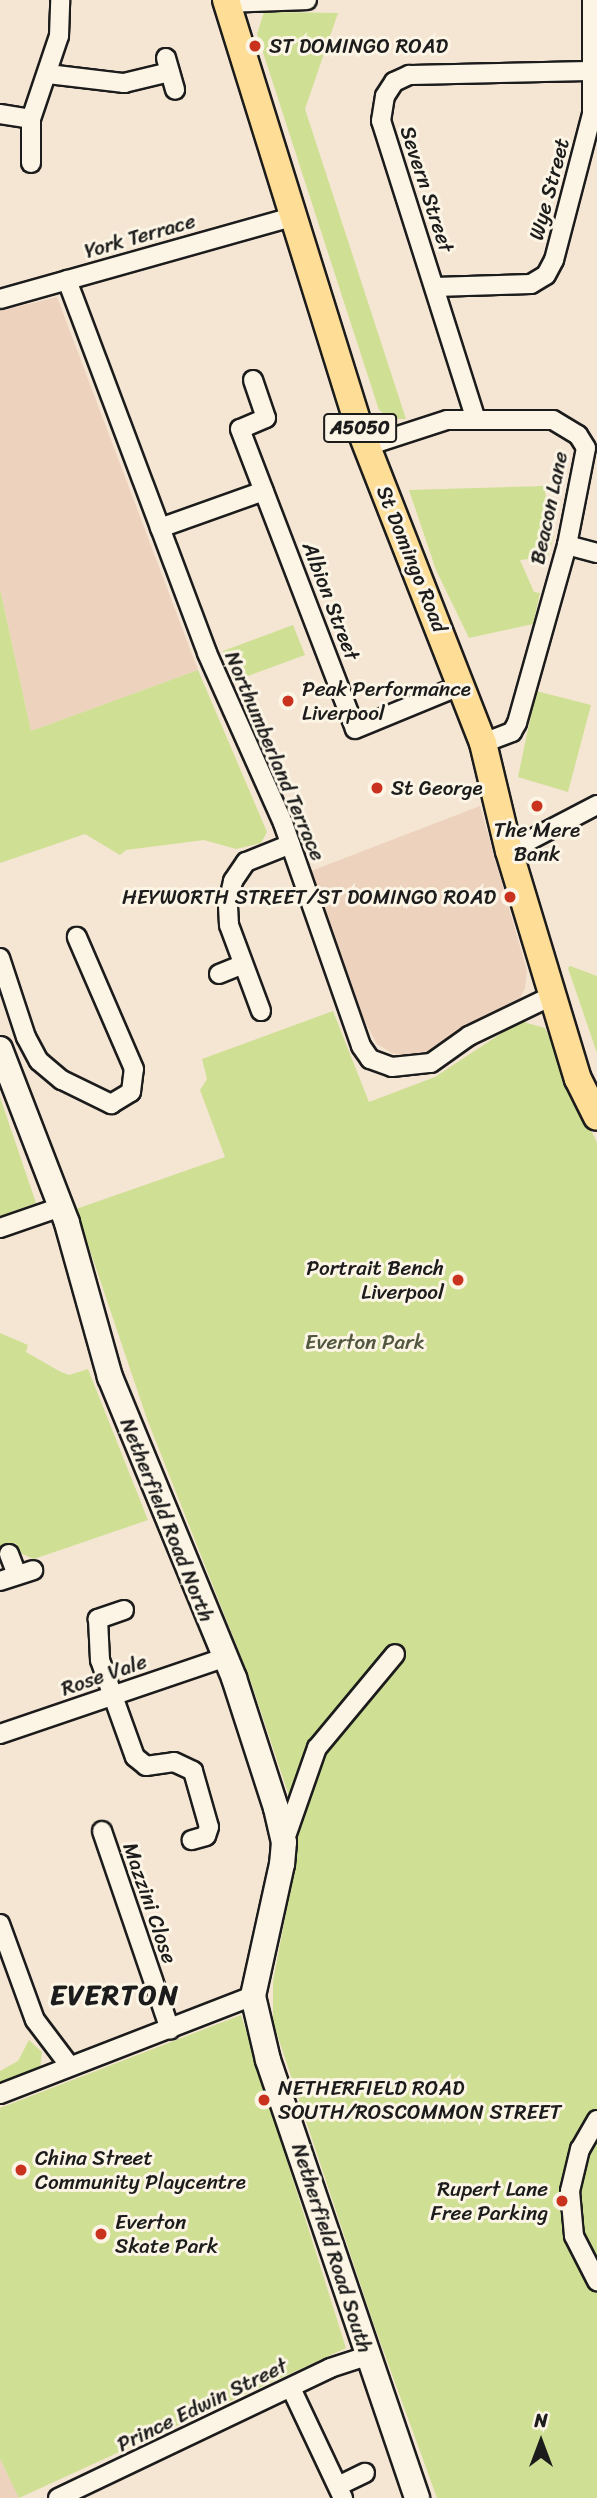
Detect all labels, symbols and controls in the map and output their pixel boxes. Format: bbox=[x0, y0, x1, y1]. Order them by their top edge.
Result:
place label: ST DOMINGO ROAD bbox=[269, 33, 449, 59]
marker: ST DOMINGO ROAD bbox=[247, 38, 263, 54]
street label: Severn Street bbox=[395, 123, 459, 255]
street label: Wye Street bbox=[523, 135, 575, 243]
street label: York Terrace bbox=[82, 208, 198, 264]
road number: A5050 bbox=[322, 412, 398, 444]
street label: Beacon Lane bbox=[525, 449, 573, 567]
street label: St Domingo Road bbox=[371, 482, 453, 636]
street label: Albion Street bbox=[297, 538, 365, 664]
street label: Northumberland Terrace bbox=[220, 648, 330, 864]
place label: Peak Performance Liverpool bbox=[302, 676, 472, 726]
marker: Peak Performance Liverpool bbox=[280, 693, 296, 709]
place label: St George bbox=[391, 775, 483, 801]
marker: St George bbox=[369, 780, 385, 796]
marker: The Mere Bank bbox=[529, 798, 545, 814]
place label: The Mere Bank bbox=[494, 817, 580, 867]
place label: HEYWORTH STREET/ST DOMINGO ROAD bbox=[121, 884, 496, 910]
marker: HEYWORTH STREET/ST DOMINGO ROAD bbox=[502, 889, 518, 905]
place label: Portrait Bench Liverpool bbox=[306, 1255, 444, 1305]
marker: Portrait Bench Liverpool bbox=[450, 1272, 466, 1288]
park label: Everton Park bbox=[305, 1329, 425, 1355]
street label: Netherfield Road North bbox=[115, 1414, 219, 1626]
street label: Rose Vale bbox=[58, 1649, 150, 1701]
street label: Mazzini Close bbox=[118, 1839, 182, 1967]
district label: EVERTON bbox=[51, 1978, 179, 2012]
place label: NETHERFIELD ROAD SOUTH/ROSCOMMON STREET bbox=[278, 2075, 561, 2125]
marker: NETHERFIELD ROAD SOUTH/ROSCOMMON STREET bbox=[256, 2092, 272, 2108]
street label: Netherfield Road South bbox=[286, 2140, 378, 2356]
place label: China Street Community Playcentre bbox=[35, 2145, 246, 2195]
marker: China Street Community Playcentre bbox=[13, 2162, 29, 2178]
place label: Rupert Lane Free Parking bbox=[430, 2176, 548, 2226]
marker: Rupert Lane Free Parking bbox=[554, 2193, 570, 2209]
place label: Everton Skate Park bbox=[115, 2209, 218, 2259]
marker: Everton Skate Park bbox=[93, 2226, 109, 2242]
street label: Prince Edwin Street bbox=[113, 2353, 291, 2457]
text: N bbox=[534, 2404, 548, 2437]
north arrow bbox=[506, 2407, 576, 2477]

